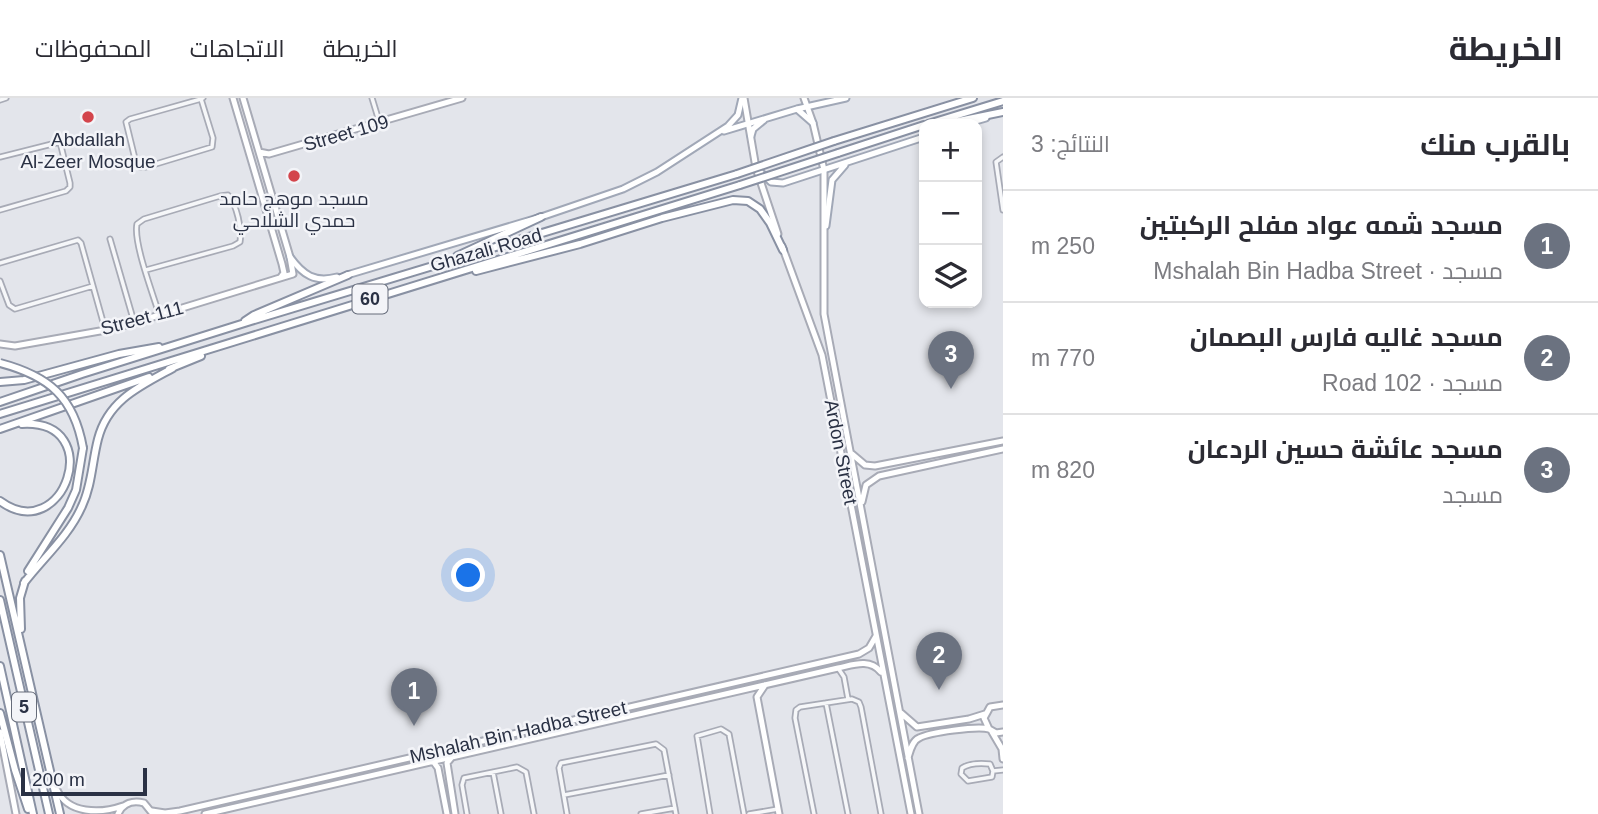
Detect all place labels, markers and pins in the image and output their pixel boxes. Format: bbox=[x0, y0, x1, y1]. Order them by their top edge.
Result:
marker: Abdallah Al-Zeer Mosque bbox=[80, 109, 96, 125]
place label: Abdallah Al-Zeer Mosque bbox=[20, 129, 156, 172]
marker: مسجد موهج حامد حمدي الشلاحي bbox=[286, 168, 302, 184]
place label: مسجد موهج حامد حمدي الشلاحي bbox=[219, 188, 369, 235]
pin: 3 bbox=[928, 331, 974, 389]
pin: 2 bbox=[916, 632, 962, 690]
pin: 1 bbox=[391, 668, 437, 726]

